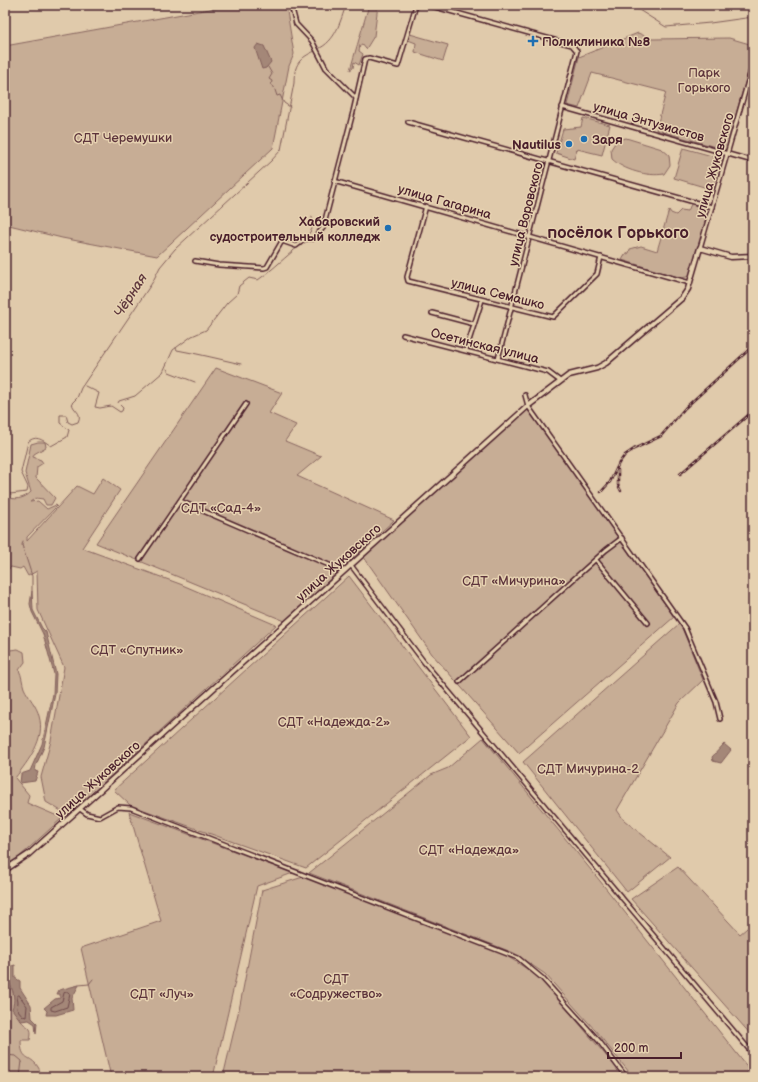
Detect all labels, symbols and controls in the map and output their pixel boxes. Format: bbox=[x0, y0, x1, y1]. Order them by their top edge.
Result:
place label: Поликлиника №8 bbox=[542, 34, 650, 50]
marker: Поликлиника №8 bbox=[527, 35, 539, 47]
park label: Парк Горького bbox=[678, 65, 731, 96]
street label: улица Энтузиастов bbox=[591, 98, 706, 146]
street label: улица Жуковского bbox=[692, 111, 738, 220]
park label: СДТ Черемушки bbox=[74, 130, 172, 146]
place label: Заря bbox=[592, 132, 623, 148]
marker: Заря bbox=[579, 134, 589, 144]
place label: Nautilus bbox=[512, 137, 561, 153]
marker: Nautilus bbox=[564, 139, 574, 149]
street label: улица Воровского bbox=[505, 160, 547, 268]
street label: улица Гагарина bbox=[396, 181, 494, 223]
place label: Хабаровский судостроительный колледж bbox=[210, 214, 381, 245]
marker: Хабаровский судостроительный колледж bbox=[383, 223, 393, 233]
district label: посёлок Горького bbox=[547, 223, 689, 243]
water label: Чёрная bbox=[110, 270, 151, 320]
street label: улица Семашко bbox=[450, 275, 546, 313]
street label: Осетинская улица bbox=[429, 325, 541, 367]
park label: СДТ «Сад-4» bbox=[181, 500, 261, 516]
street label: улица Жуковского bbox=[293, 520, 385, 605]
park label: СДТ «Мичурина» bbox=[462, 573, 566, 589]
park label: СДТ «Спутник» bbox=[90, 642, 184, 658]
park label: СДТ «Надежда-2» bbox=[278, 714, 390, 730]
street label: улица Жуковского bbox=[52, 737, 144, 822]
park label: СДТ Мичурина-2 bbox=[537, 761, 639, 777]
park label: СДТ «Надежда» bbox=[419, 842, 519, 858]
park label: СДТ «Содружество» bbox=[290, 971, 382, 1002]
park label: СДТ «Луч» bbox=[130, 986, 194, 1002]
scale bar bbox=[608, 1034, 681, 1060]
text: 200 m bbox=[614, 1041, 648, 1056]

